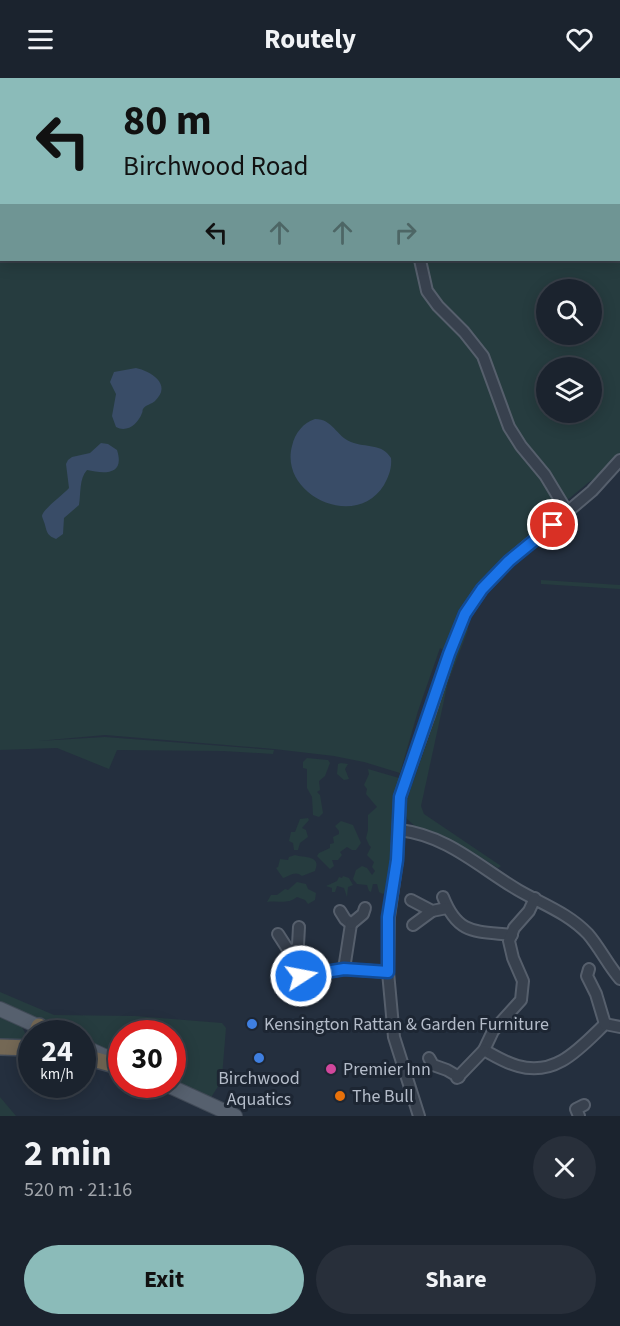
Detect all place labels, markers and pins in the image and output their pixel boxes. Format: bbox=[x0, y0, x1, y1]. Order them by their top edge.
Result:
pin bbox=[527, 499, 578, 550]
place label: Kensington Rattan & Garden Furniture bbox=[264, 1012, 549, 1037]
marker: Kensington Rattan & Garden Furniture bbox=[245, 1017, 259, 1031]
marker: Birchwood Aquatics bbox=[252, 1051, 266, 1065]
place label: Premier Inn bbox=[343, 1057, 431, 1082]
marker: Premier Inn bbox=[324, 1062, 338, 1076]
place label: Birchwood Aquatics bbox=[218, 1066, 300, 1112]
place label: The Bull bbox=[352, 1084, 414, 1109]
marker: The Bull bbox=[333, 1089, 347, 1103]

